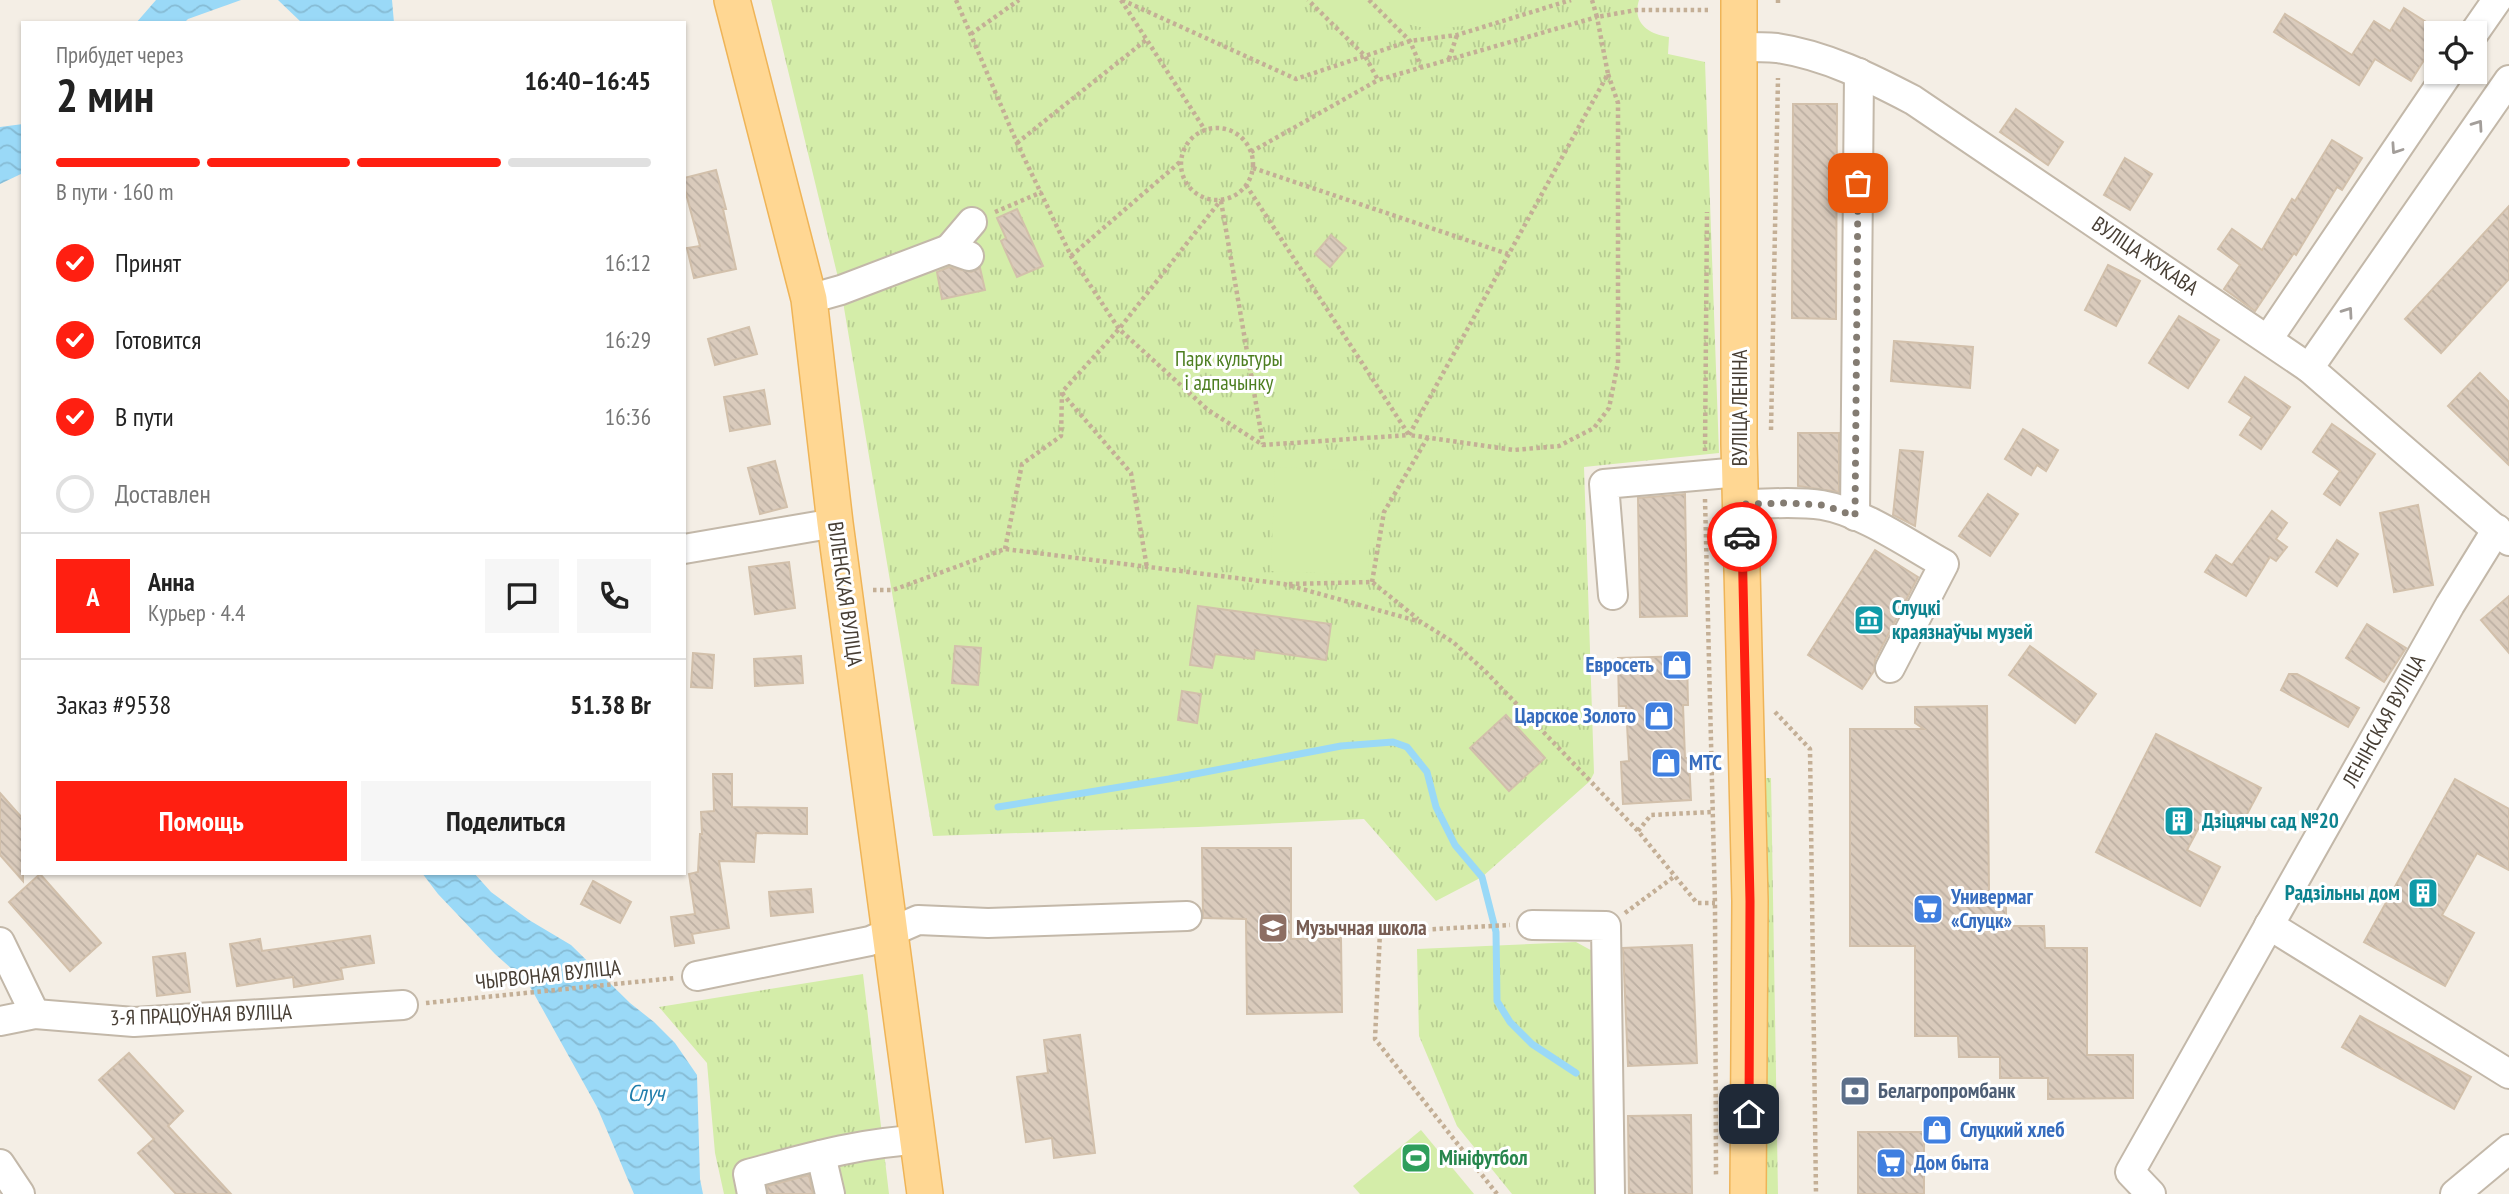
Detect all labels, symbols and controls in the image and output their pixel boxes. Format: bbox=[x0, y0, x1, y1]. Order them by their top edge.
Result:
map controls bbox=[2424, 21, 2487, 84]
button: locate bbox=[2424, 21, 2487, 84]
text: Прибудет через bbox=[56, 40, 184, 69]
text: 16:40–16:45 bbox=[524, 64, 651, 97]
text: 2 мин bbox=[56, 65, 154, 125]
one-way arrow bbox=[2470, 120, 2483, 133]
one-way arrow bbox=[2392, 141, 2405, 154]
pin bbox=[1828, 153, 1888, 213]
icon: bag bbox=[1839, 164, 1877, 202]
text: В пути · 160 m bbox=[56, 177, 173, 206]
street label: ВУЛІЦА ЖУКАВА bbox=[2087, 210, 2204, 301]
icon: check bbox=[56, 244, 94, 282]
text: Принят bbox=[115, 246, 181, 279]
text: 16:12 bbox=[605, 248, 651, 277]
one-way arrow bbox=[2340, 307, 2352, 320]
icon: check bbox=[56, 321, 94, 359]
text: Готовится bbox=[115, 323, 201, 356]
text: 16:29 bbox=[605, 325, 651, 354]
park label: Парк культуры і адпачынку bbox=[1175, 345, 1283, 396]
street label: ВУЛІЦА ЛЕНІНА bbox=[1726, 350, 1753, 466]
icon: check bbox=[56, 398, 94, 436]
text: В пути bbox=[115, 400, 174, 433]
text: 16:36 bbox=[605, 402, 651, 431]
text: Доставлен bbox=[115, 477, 211, 510]
courier bbox=[1707, 502, 1777, 572]
icon: car bbox=[1723, 518, 1761, 556]
street label: ВІЛЕНСКАЯ ВУЛІЦА bbox=[822, 520, 869, 668]
button: chat bbox=[485, 559, 559, 633]
button: phone bbox=[577, 559, 651, 633]
text: Анна bbox=[148, 565, 195, 598]
text: А bbox=[86, 580, 100, 613]
place label: Слуцкі краязнаўчы музей bbox=[1892, 594, 2033, 645]
text: Курьер · 4.4 bbox=[148, 598, 245, 627]
museum icon: Слуцкі краязнаўчы музей bbox=[1852, 603, 1886, 637]
shop icon: Евросеть bbox=[1660, 648, 1694, 682]
street label: ЛЕНІНСКАЯ ВУЛІЦА bbox=[2336, 650, 2431, 792]
place label: Евросеть bbox=[1586, 651, 1654, 678]
text: Заказ #9538 bbox=[56, 688, 171, 721]
text: 51.38 Br bbox=[570, 688, 651, 721]
shop icon: Царское Золото bbox=[1642, 699, 1676, 733]
place label: Царское Золото bbox=[1514, 702, 1636, 729]
shop icon: МТС bbox=[1649, 746, 1683, 780]
place label: МТС bbox=[1689, 749, 1722, 776]
button: Помощь bbox=[56, 781, 347, 861]
button: Поделиться bbox=[361, 781, 651, 861]
building icon: Дзіцячы сад №20 bbox=[2162, 804, 2196, 838]
place label: Дзіцячы сад №20 bbox=[2202, 807, 2339, 834]
building icon: Радзільны дом bbox=[2406, 876, 2440, 910]
place label: Радзільны дом bbox=[2285, 879, 2400, 906]
place label: Универмаг «Слуцк» bbox=[1950, 883, 2034, 934]
supermarket icon: Универмаг «Слуцк» bbox=[1911, 892, 1945, 926]
school or university icon: Музычная школа bbox=[1256, 911, 1290, 945]
place label: Музычная школа bbox=[1296, 914, 1427, 941]
street label: ЧЫРВОНАЯ ВУЛІЦА bbox=[474, 953, 622, 996]
street label: 3-Я ПРАЦОЎНАЯ ВУЛІЦА bbox=[110, 998, 292, 1031]
bank icon: Белагропромбанк bbox=[1838, 1074, 1872, 1108]
place label: Белагропромбанк bbox=[1878, 1077, 2016, 1104]
water label: Случ bbox=[628, 1078, 666, 1107]
pin bbox=[1719, 1084, 1779, 1144]
icon: home bbox=[1730, 1095, 1768, 1133]
shop icon: Слуцкий хлеб bbox=[1920, 1113, 1954, 1147]
place label: Слуцкий хлеб bbox=[1960, 1116, 2065, 1143]
sports icon: Мініфутбол bbox=[1399, 1141, 1433, 1175]
place label: Мініфутбол bbox=[1439, 1144, 1528, 1171]
supermarket icon: Дом быта bbox=[1874, 1146, 1908, 1180]
place label: Дом быта bbox=[1914, 1149, 1989, 1176]

